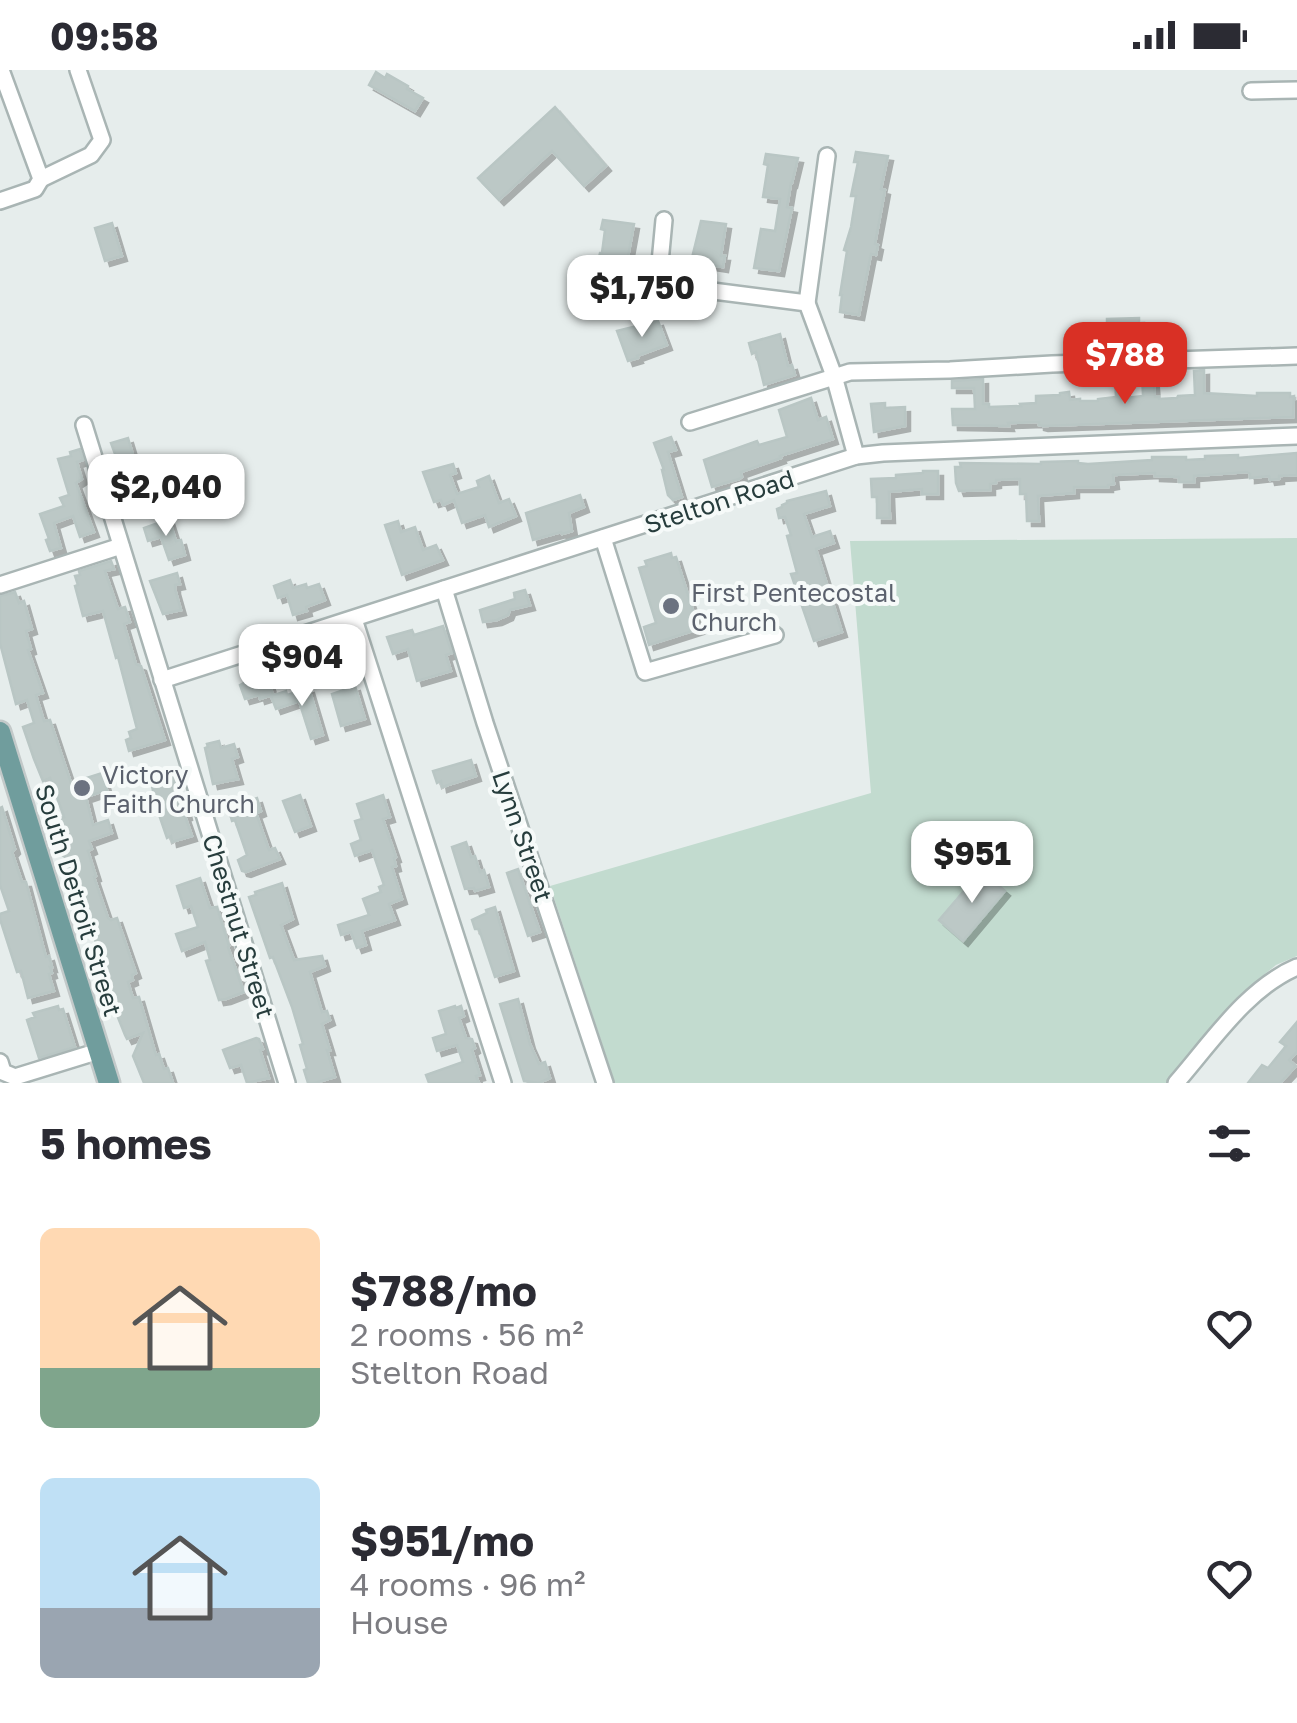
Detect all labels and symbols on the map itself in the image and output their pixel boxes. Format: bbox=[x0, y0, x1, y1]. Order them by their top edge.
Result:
pin: $1,750 bbox=[561, 255, 723, 340]
pin: $788 bbox=[1066, 322, 1184, 407]
pin: $2,040 bbox=[85, 454, 247, 539]
street label: Stelton Road bbox=[640, 462, 798, 540]
place label: First Pentecostal Church bbox=[691, 577, 896, 637]
marker: First Pentecostal Church bbox=[660, 595, 682, 617]
pin: $904 bbox=[243, 624, 361, 709]
place label: Victory Faith Church bbox=[102, 759, 255, 819]
street label: Lynn Street bbox=[486, 766, 560, 906]
marker: Victory Faith Church bbox=[71, 777, 93, 799]
street label: South Detroit Street bbox=[29, 780, 129, 1020]
pin: $951 bbox=[913, 821, 1031, 906]
street label: Chestnut Street bbox=[196, 830, 282, 1022]

